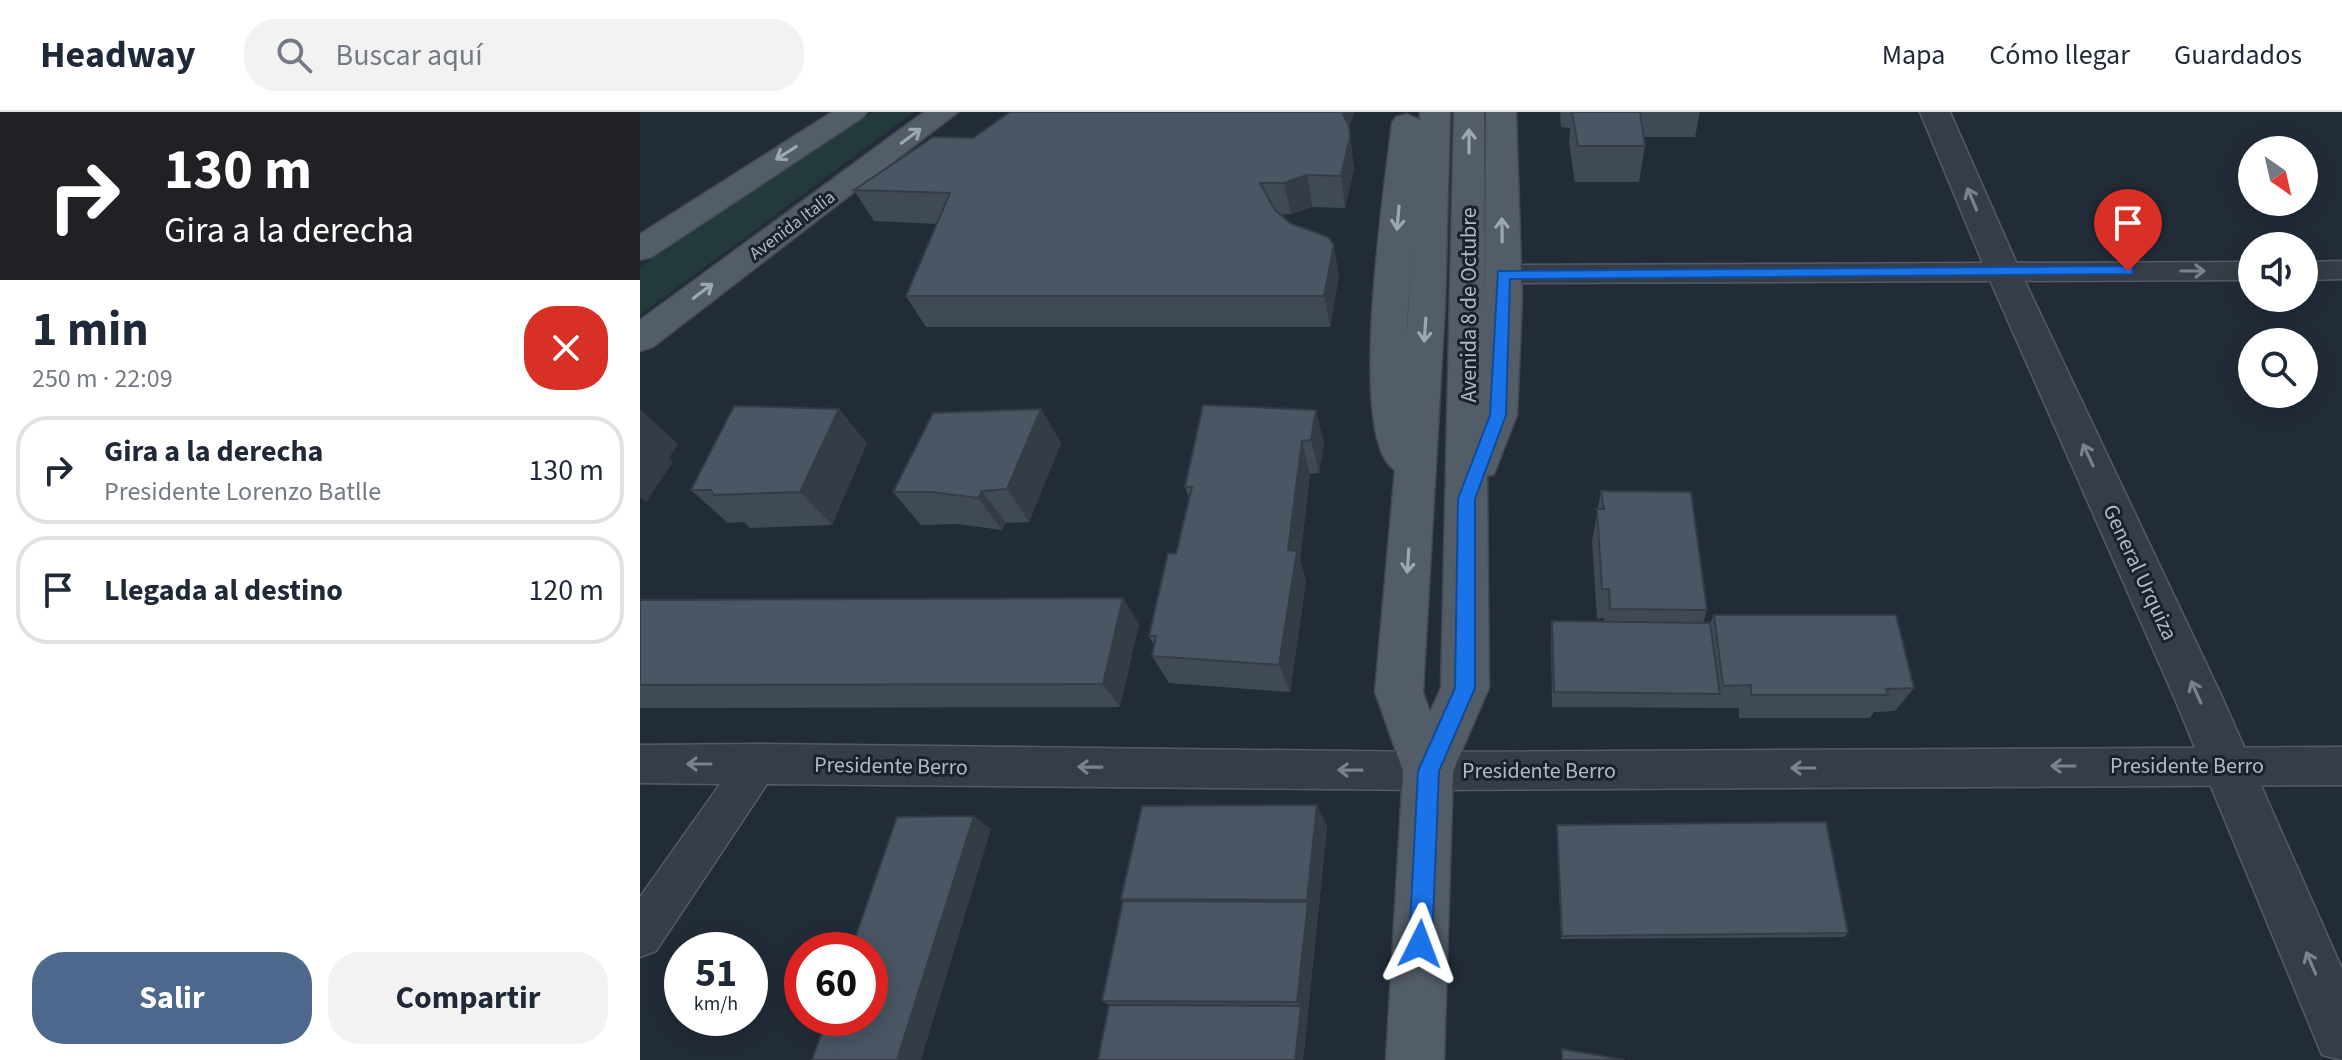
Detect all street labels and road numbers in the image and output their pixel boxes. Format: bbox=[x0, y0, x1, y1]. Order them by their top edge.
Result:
street label: Avenida Italia bbox=[744, 185, 840, 266]
street label: Avenida 8 de Octubre bbox=[1453, 207, 1485, 403]
street label: General Urquiza bbox=[2095, 499, 2186, 646]
street label: Presidente Berro bbox=[814, 749, 968, 783]
street label: Presidente Berro bbox=[2110, 750, 2264, 782]
street label: Presidente Berro bbox=[1462, 755, 1616, 787]

